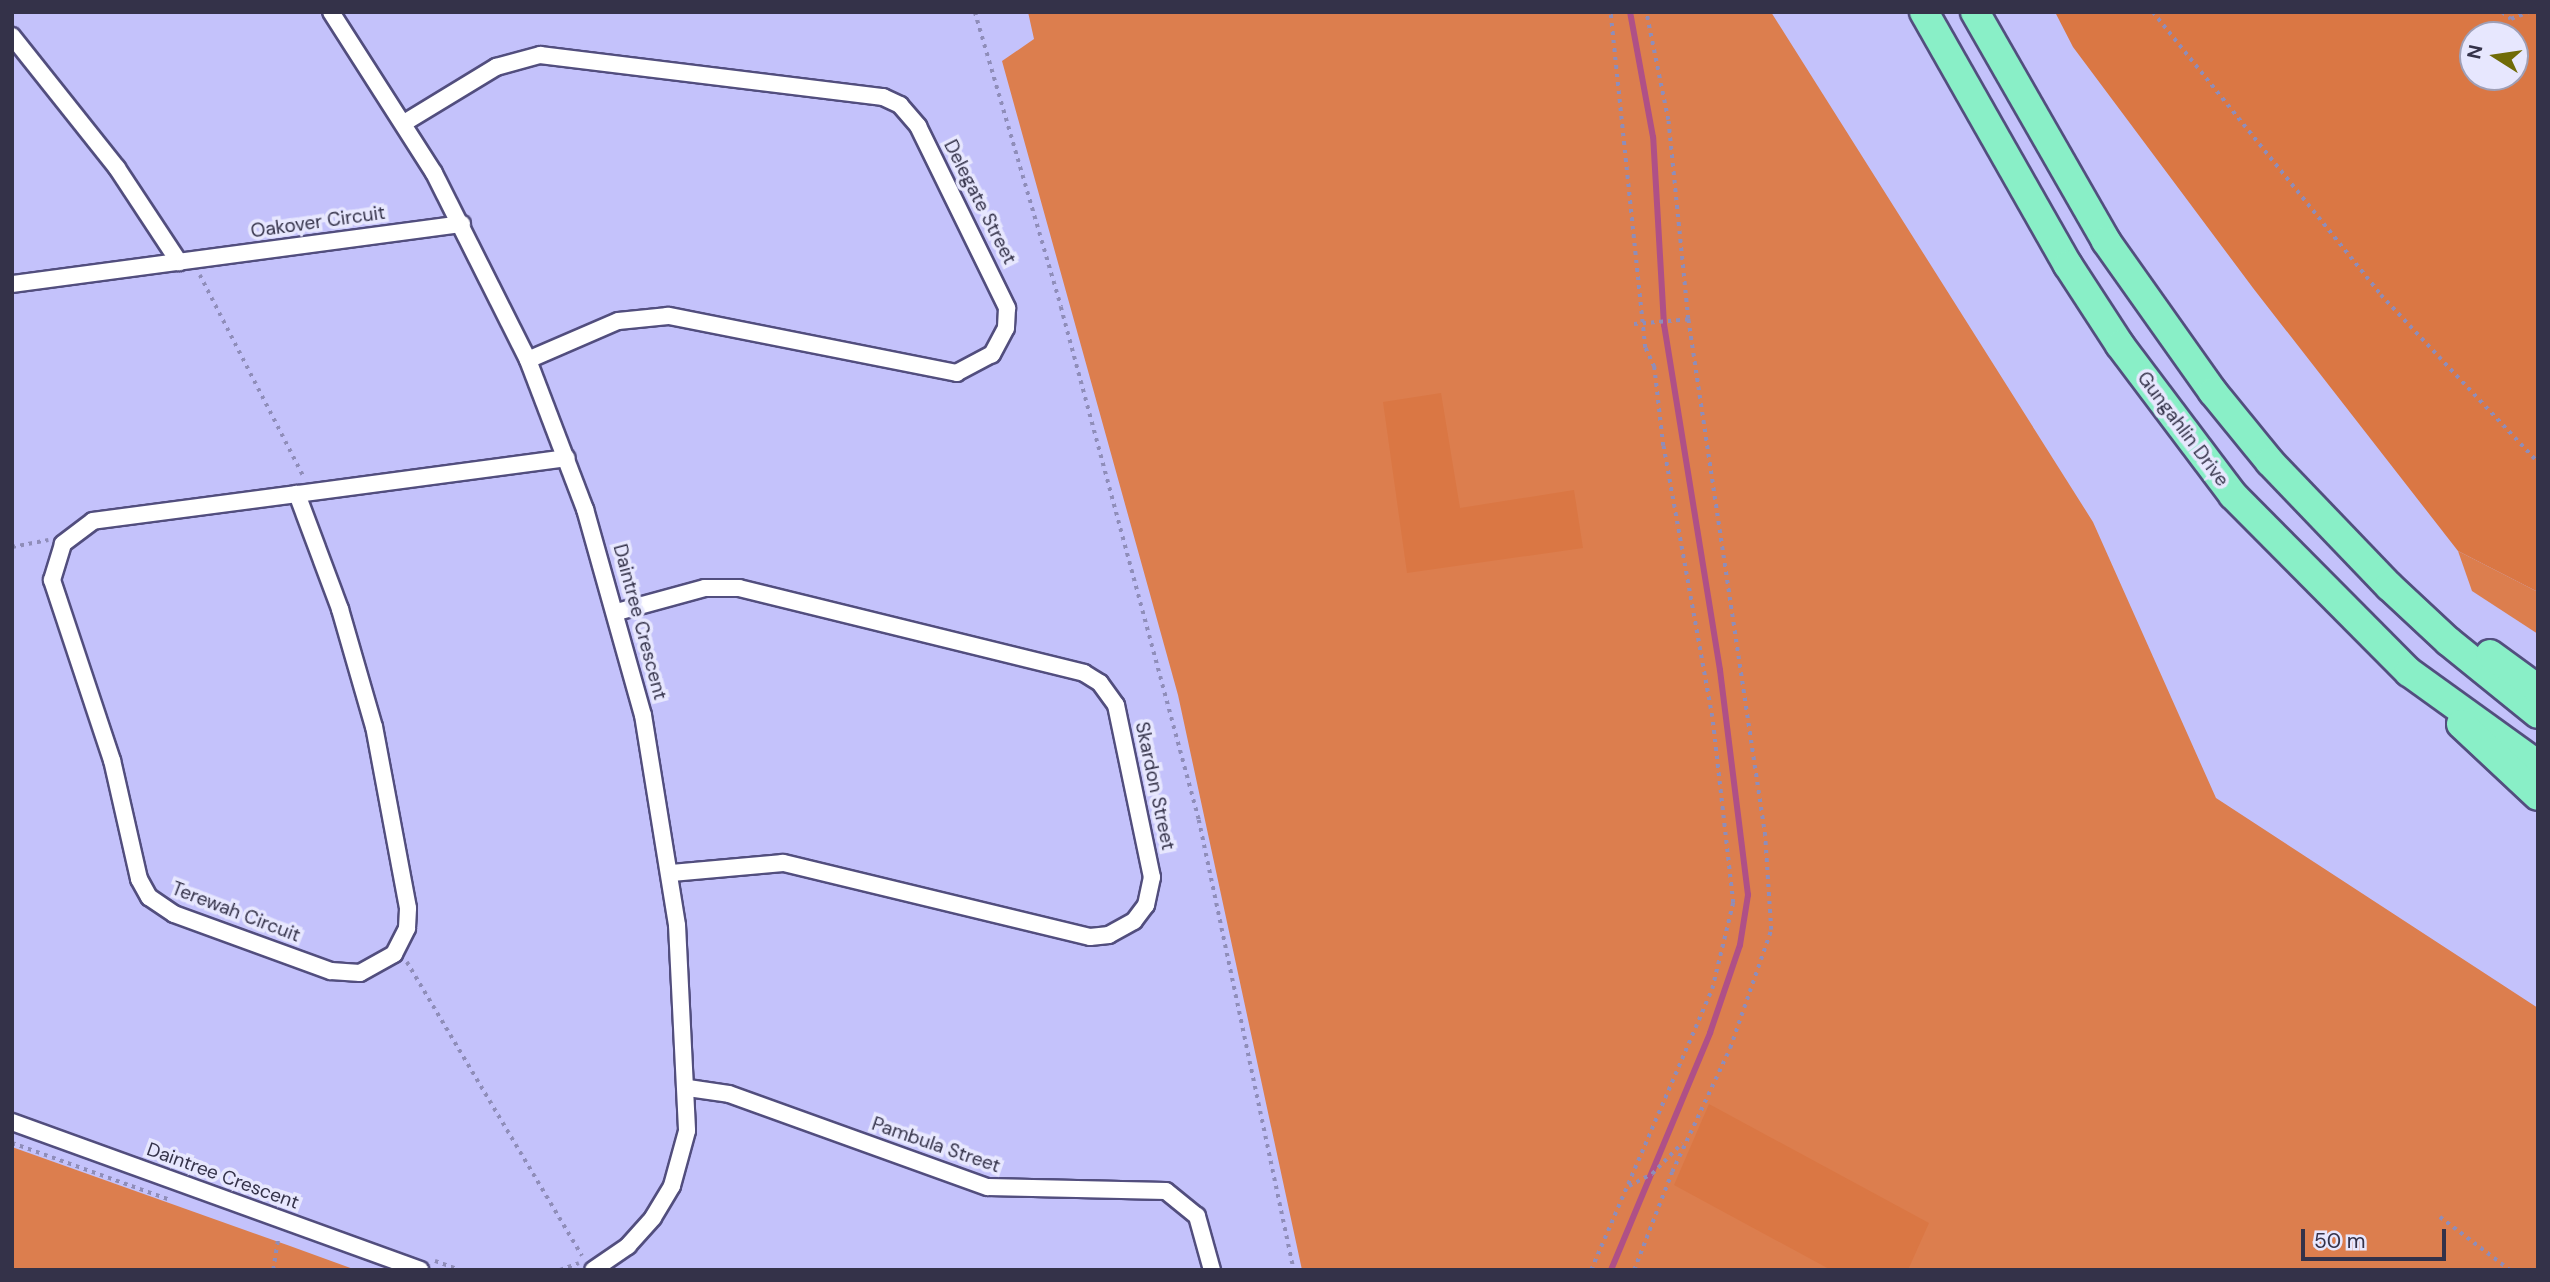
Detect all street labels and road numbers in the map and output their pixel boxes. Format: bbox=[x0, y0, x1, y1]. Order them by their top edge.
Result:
street label: Delegate Street bbox=[939, 136, 1021, 268]
street label: Oakover Circuit bbox=[249, 201, 387, 243]
street label: Gungahlin Drive bbox=[2132, 367, 2234, 491]
street label: Daintree Crescent bbox=[608, 542, 672, 702]
street label: Skardon Street bbox=[1130, 720, 1180, 852]
street label: Terewah Circuit bbox=[168, 877, 304, 947]
street label: Pambula Street bbox=[869, 1112, 1003, 1178]
street label: Daintree Crescent bbox=[144, 1138, 302, 1214]

